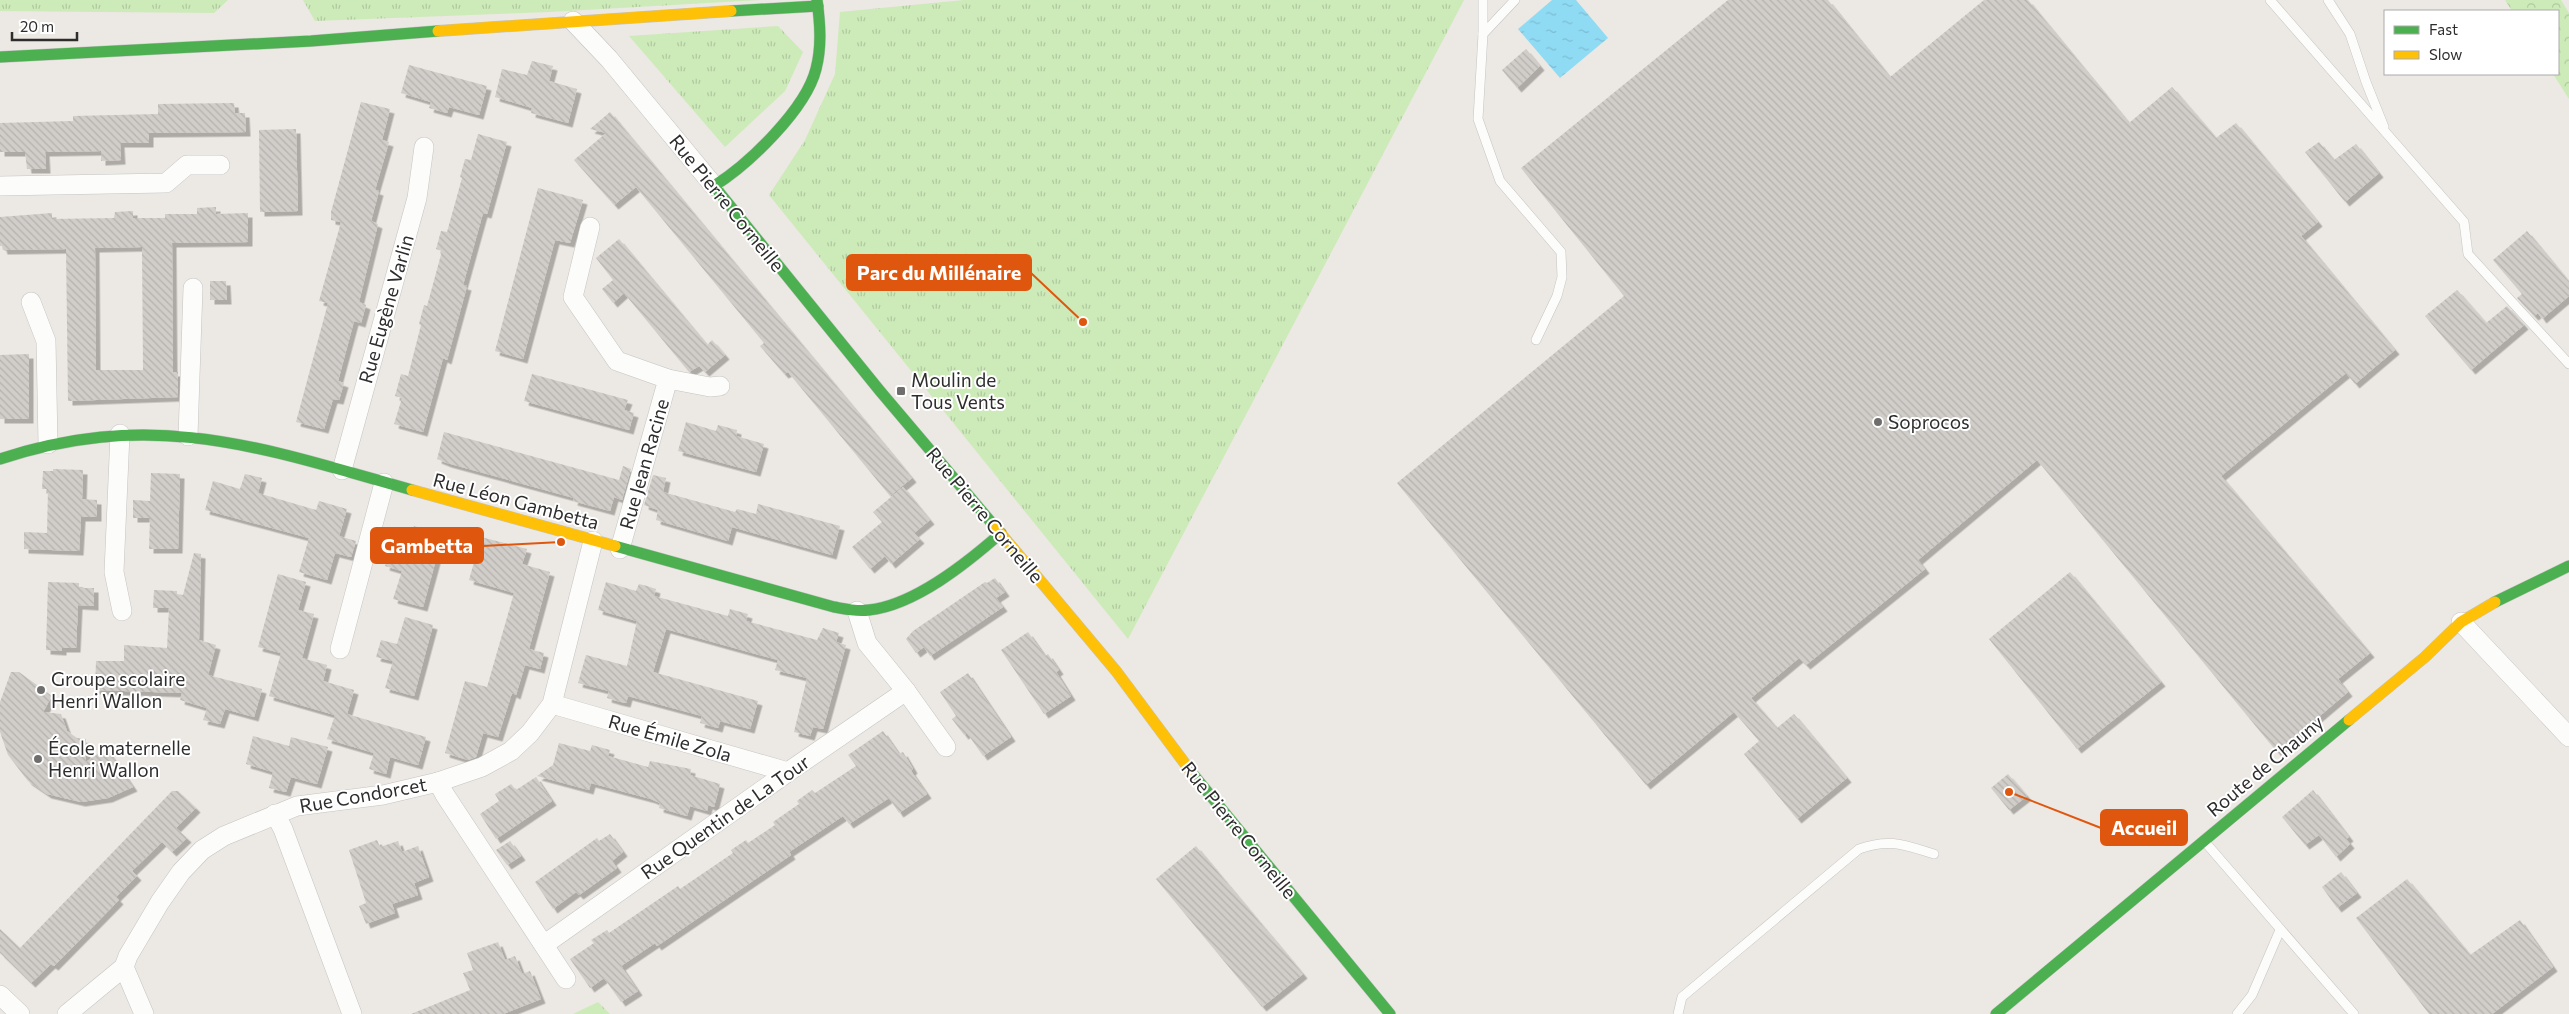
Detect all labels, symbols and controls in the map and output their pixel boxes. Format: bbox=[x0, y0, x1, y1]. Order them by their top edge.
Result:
scale bar bbox=[12, 10, 78, 42]
legend bbox=[2384, 10, 2559, 75]
text: 20 m bbox=[20, 17, 54, 35]
text: Fast bbox=[2429, 20, 2458, 38]
text: Slow bbox=[2429, 45, 2462, 63]
street label: Rue Pierre Corneille bbox=[665, 130, 790, 276]
street label: Rue Eugène Varlin bbox=[353, 232, 418, 386]
callout: Parc du Millénaire bbox=[847, 255, 1031, 290]
text: Parc du Millénaire bbox=[857, 260, 1021, 284]
place label: Moulin de Tous Vents bbox=[911, 368, 1005, 413]
marker: Moulin de Tous Vents bbox=[895, 385, 907, 397]
street label: Rue Jean Racine bbox=[614, 396, 673, 532]
place label: Soprocos bbox=[1888, 410, 1970, 433]
marker: Soprocos bbox=[1872, 416, 1884, 428]
street label: Rue Pierre Corneille bbox=[922, 442, 1049, 587]
street label: Rue Léon Gambetta bbox=[431, 467, 602, 534]
callout: Gambetta bbox=[371, 528, 483, 563]
text: Gambetta bbox=[381, 533, 473, 557]
place label: Groupe scolaire Henri Wallon bbox=[51, 667, 185, 712]
marker: Groupe scolaire Henri Wallon bbox=[35, 684, 47, 696]
street label: Rue Émile Zola bbox=[606, 709, 734, 766]
street label: Route de Chauny bbox=[2202, 710, 2328, 821]
place label: École maternelle Henri Wallon bbox=[48, 736, 191, 781]
street label: Rue Quentin de La Tour bbox=[636, 749, 814, 884]
marker: École maternelle Henri Wallon bbox=[32, 753, 44, 765]
street label: Rue Pierre Corneille bbox=[1177, 757, 1302, 903]
street label: Rue Condorcet bbox=[297, 772, 429, 817]
callout: Accueil bbox=[2101, 810, 2187, 845]
text: Accueil bbox=[2111, 815, 2177, 839]

